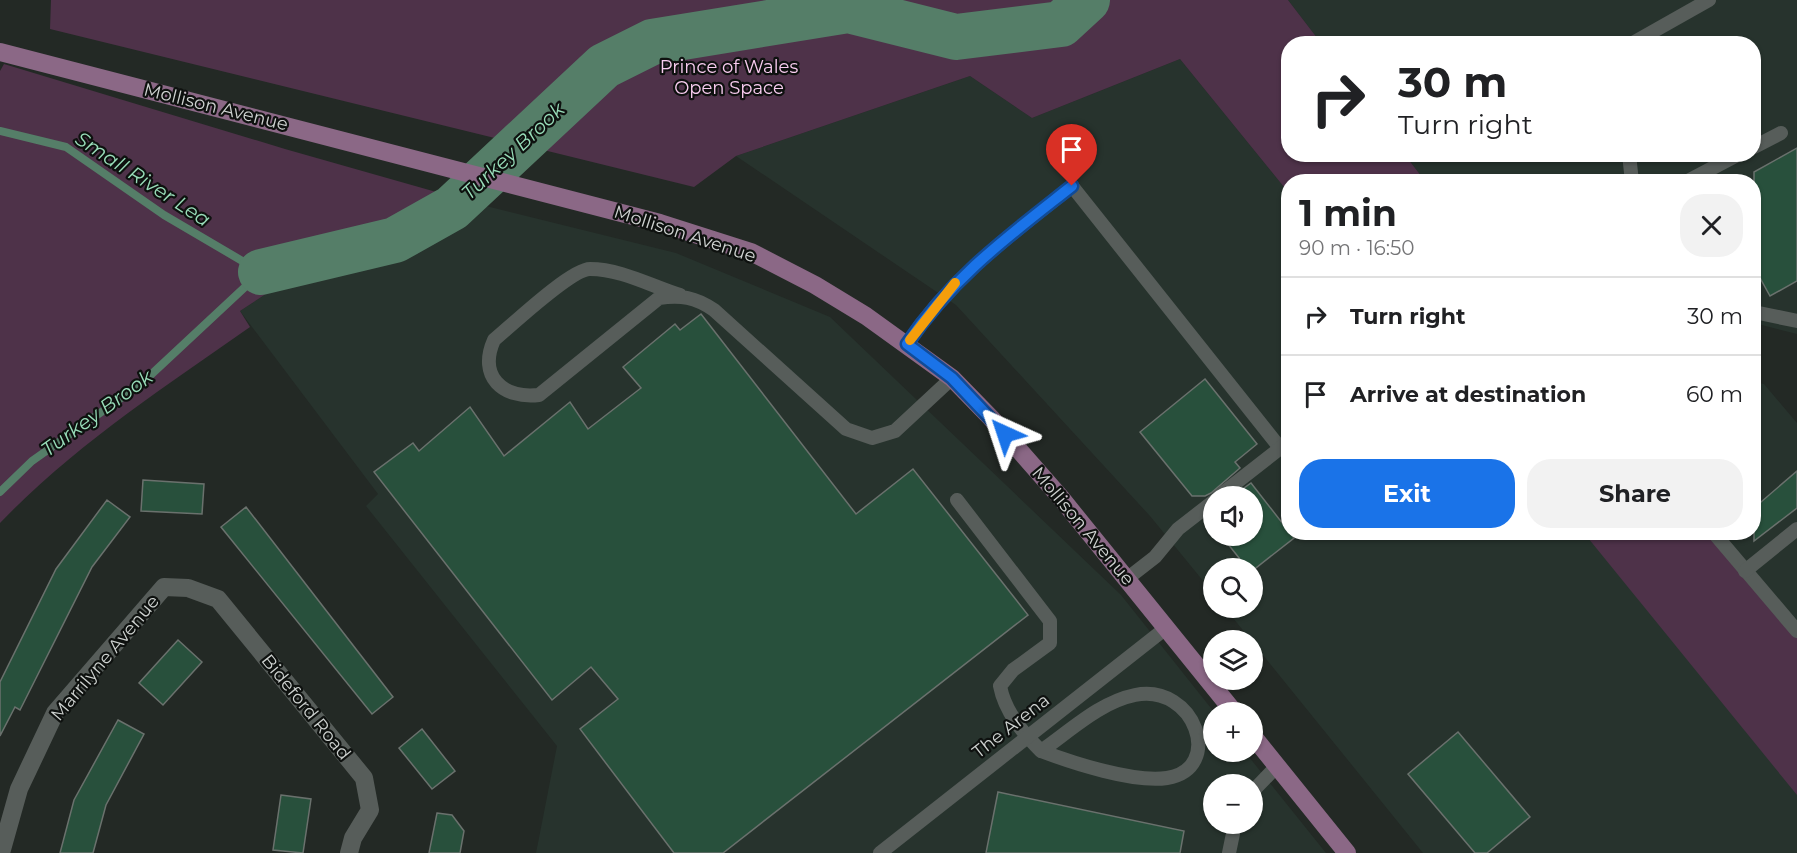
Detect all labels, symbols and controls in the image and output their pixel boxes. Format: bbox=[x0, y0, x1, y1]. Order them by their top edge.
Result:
park label: Prince of Wales Open Space bbox=[660, 56, 798, 99]
text: 30 m bbox=[1398, 56, 1507, 108]
icon: right bbox=[1299, 60, 1377, 138]
street label: Mollison Avenue bbox=[142, 78, 291, 136]
water label: Turkey Brook bbox=[457, 97, 570, 205]
text: Turn right bbox=[1398, 108, 1533, 141]
pin bbox=[1046, 124, 1097, 186]
water label: Small River Lea bbox=[71, 126, 215, 232]
icon: arrive bbox=[1055, 133, 1088, 166]
text: 1 min bbox=[1299, 191, 1397, 235]
button: close bbox=[1680, 194, 1743, 257]
street label: Mollison Avenue bbox=[611, 201, 759, 267]
text: 90 m · 16:50 bbox=[1299, 236, 1415, 260]
icon: right bbox=[1299, 300, 1332, 333]
text: Turn right bbox=[1350, 303, 1465, 330]
text: 30 m bbox=[1687, 303, 1743, 330]
water label: Turkey Brook bbox=[37, 364, 158, 461]
icon: arrive bbox=[1299, 378, 1332, 411]
text: Arrive at destination bbox=[1350, 381, 1586, 408]
text: 60 m bbox=[1686, 381, 1743, 408]
position arrow bbox=[973, 402, 1037, 466]
button: Exit bbox=[1299, 459, 1515, 528]
button: Share bbox=[1527, 459, 1743, 528]
street label: Mollison Avenue bbox=[1027, 462, 1139, 590]
map controls bbox=[1203, 486, 1263, 834]
button: sound bbox=[1203, 486, 1263, 546]
button: search bbox=[1203, 558, 1263, 618]
street label: Marrilyne Avenue bbox=[46, 591, 164, 725]
button: layers bbox=[1203, 630, 1263, 690]
street label: Bideford Road bbox=[257, 650, 355, 764]
street label: The Arena bbox=[968, 689, 1054, 763]
button: + bbox=[1203, 702, 1263, 762]
button: − bbox=[1203, 774, 1263, 834]

